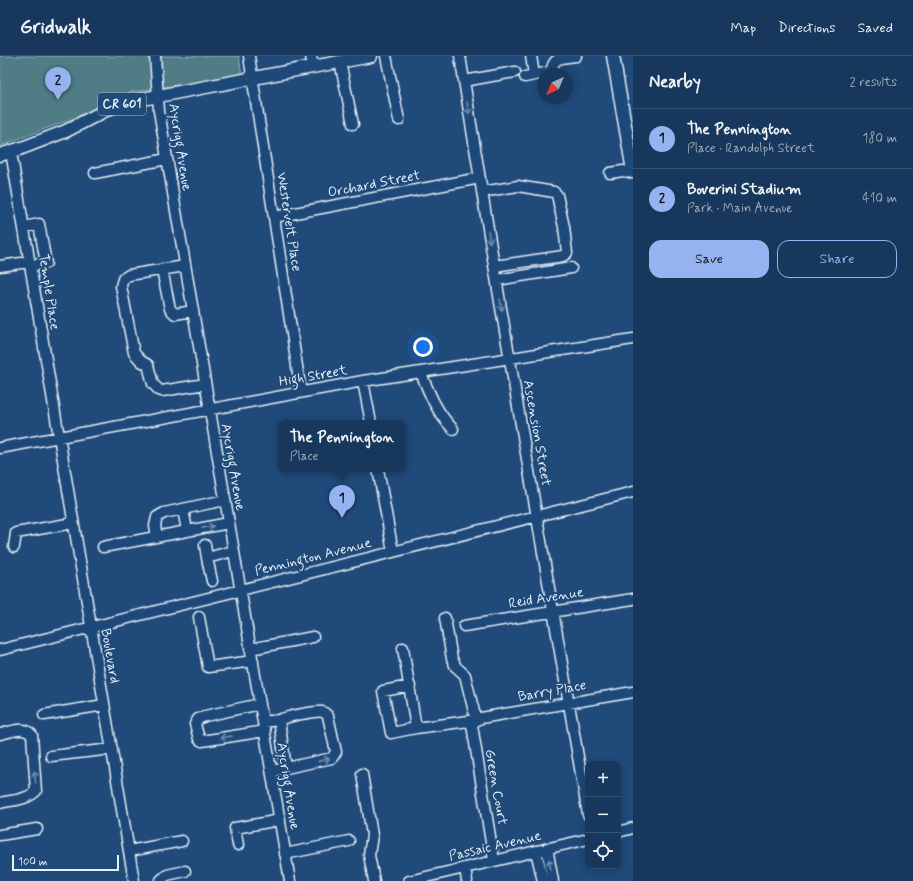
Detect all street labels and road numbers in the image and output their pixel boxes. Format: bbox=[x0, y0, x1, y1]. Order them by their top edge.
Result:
road number: CR 601 bbox=[98, 93, 146, 115]
street label: Aycrigg Avenue bbox=[162, 102, 196, 193]
street label: Orchard Street bbox=[326, 166, 422, 202]
street label: Westervelt Place bbox=[272, 171, 306, 273]
street label: Temple Place bbox=[34, 253, 64, 332]
street label: High Street bbox=[277, 361, 350, 393]
street label: Ascension Street bbox=[519, 379, 555, 488]
street label: Aycrigg Avenue bbox=[214, 422, 250, 513]
street label: Pennington Avenue bbox=[253, 534, 374, 582]
street label: Reid Avenue bbox=[507, 583, 585, 613]
street label: Boulevard bbox=[96, 627, 124, 685]
street label: Barry Place bbox=[516, 676, 588, 706]
street label: Aycrigg Avenue bbox=[270, 741, 304, 832]
street label: Green Court bbox=[480, 748, 512, 827]
street label: Passaic Avenue bbox=[447, 827, 543, 865]

